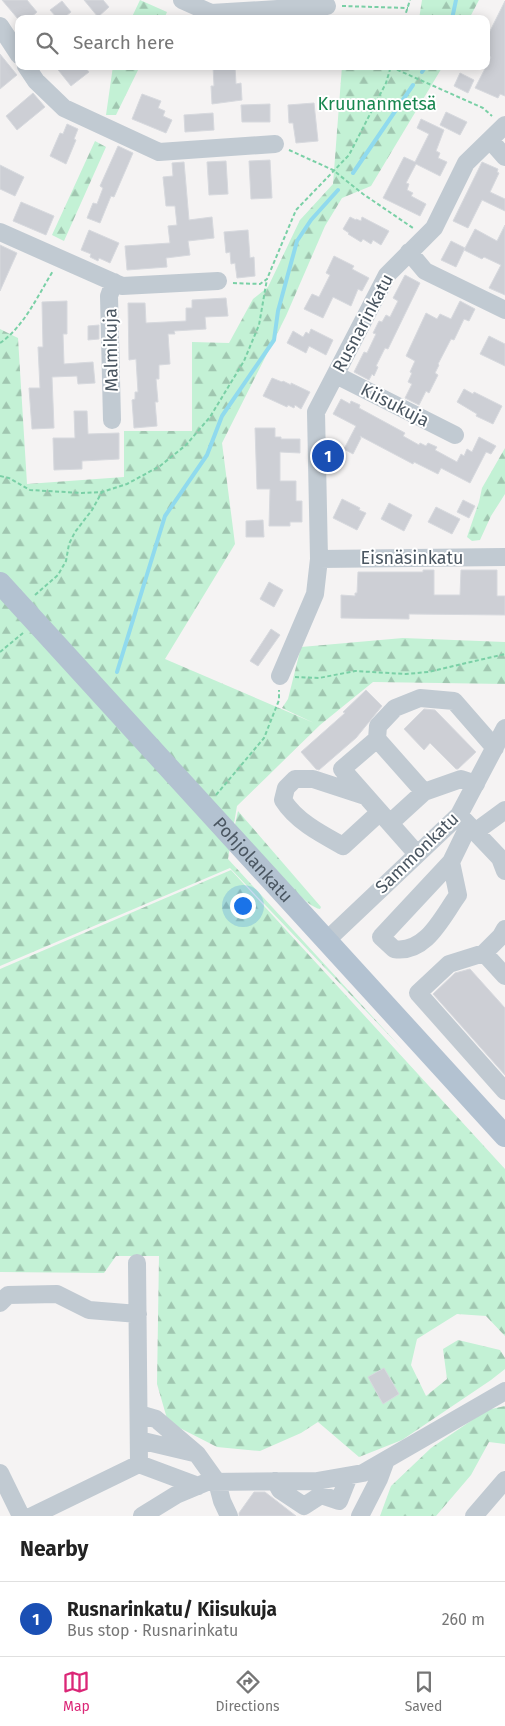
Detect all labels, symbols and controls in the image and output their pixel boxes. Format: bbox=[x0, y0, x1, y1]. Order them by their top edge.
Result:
search box bbox=[15, 15, 490, 70]
icon: search bbox=[33, 29, 61, 57]
text: Search here bbox=[73, 31, 174, 54]
park label: Kruunanmetsä bbox=[317, 93, 437, 115]
street label: Rusnarinkatu bbox=[328, 270, 398, 376]
street label: Malmikuja bbox=[99, 308, 123, 392]
street label: Kiisukuja bbox=[357, 378, 433, 432]
pin: 1 bbox=[312, 437, 344, 475]
street label: Eisnäsinkatu bbox=[360, 547, 464, 569]
street label: Sammonkatu bbox=[371, 808, 463, 898]
street label: Pohjolankatu bbox=[208, 813, 297, 907]
your location bbox=[230, 893, 256, 919]
text: Nearby bbox=[20, 1536, 88, 1562]
text: Rusnarinkatu/ Kiisukuja bbox=[67, 1598, 277, 1621]
text: 1 bbox=[32, 1610, 40, 1629]
text: 260 m bbox=[442, 1610, 485, 1629]
text: Bus stop · Rusnarinkatu bbox=[67, 1621, 238, 1640]
tab: Map bbox=[62, 1668, 90, 1715]
tab: Directions bbox=[215, 1668, 280, 1715]
tab: Saved bbox=[405, 1668, 443, 1715]

